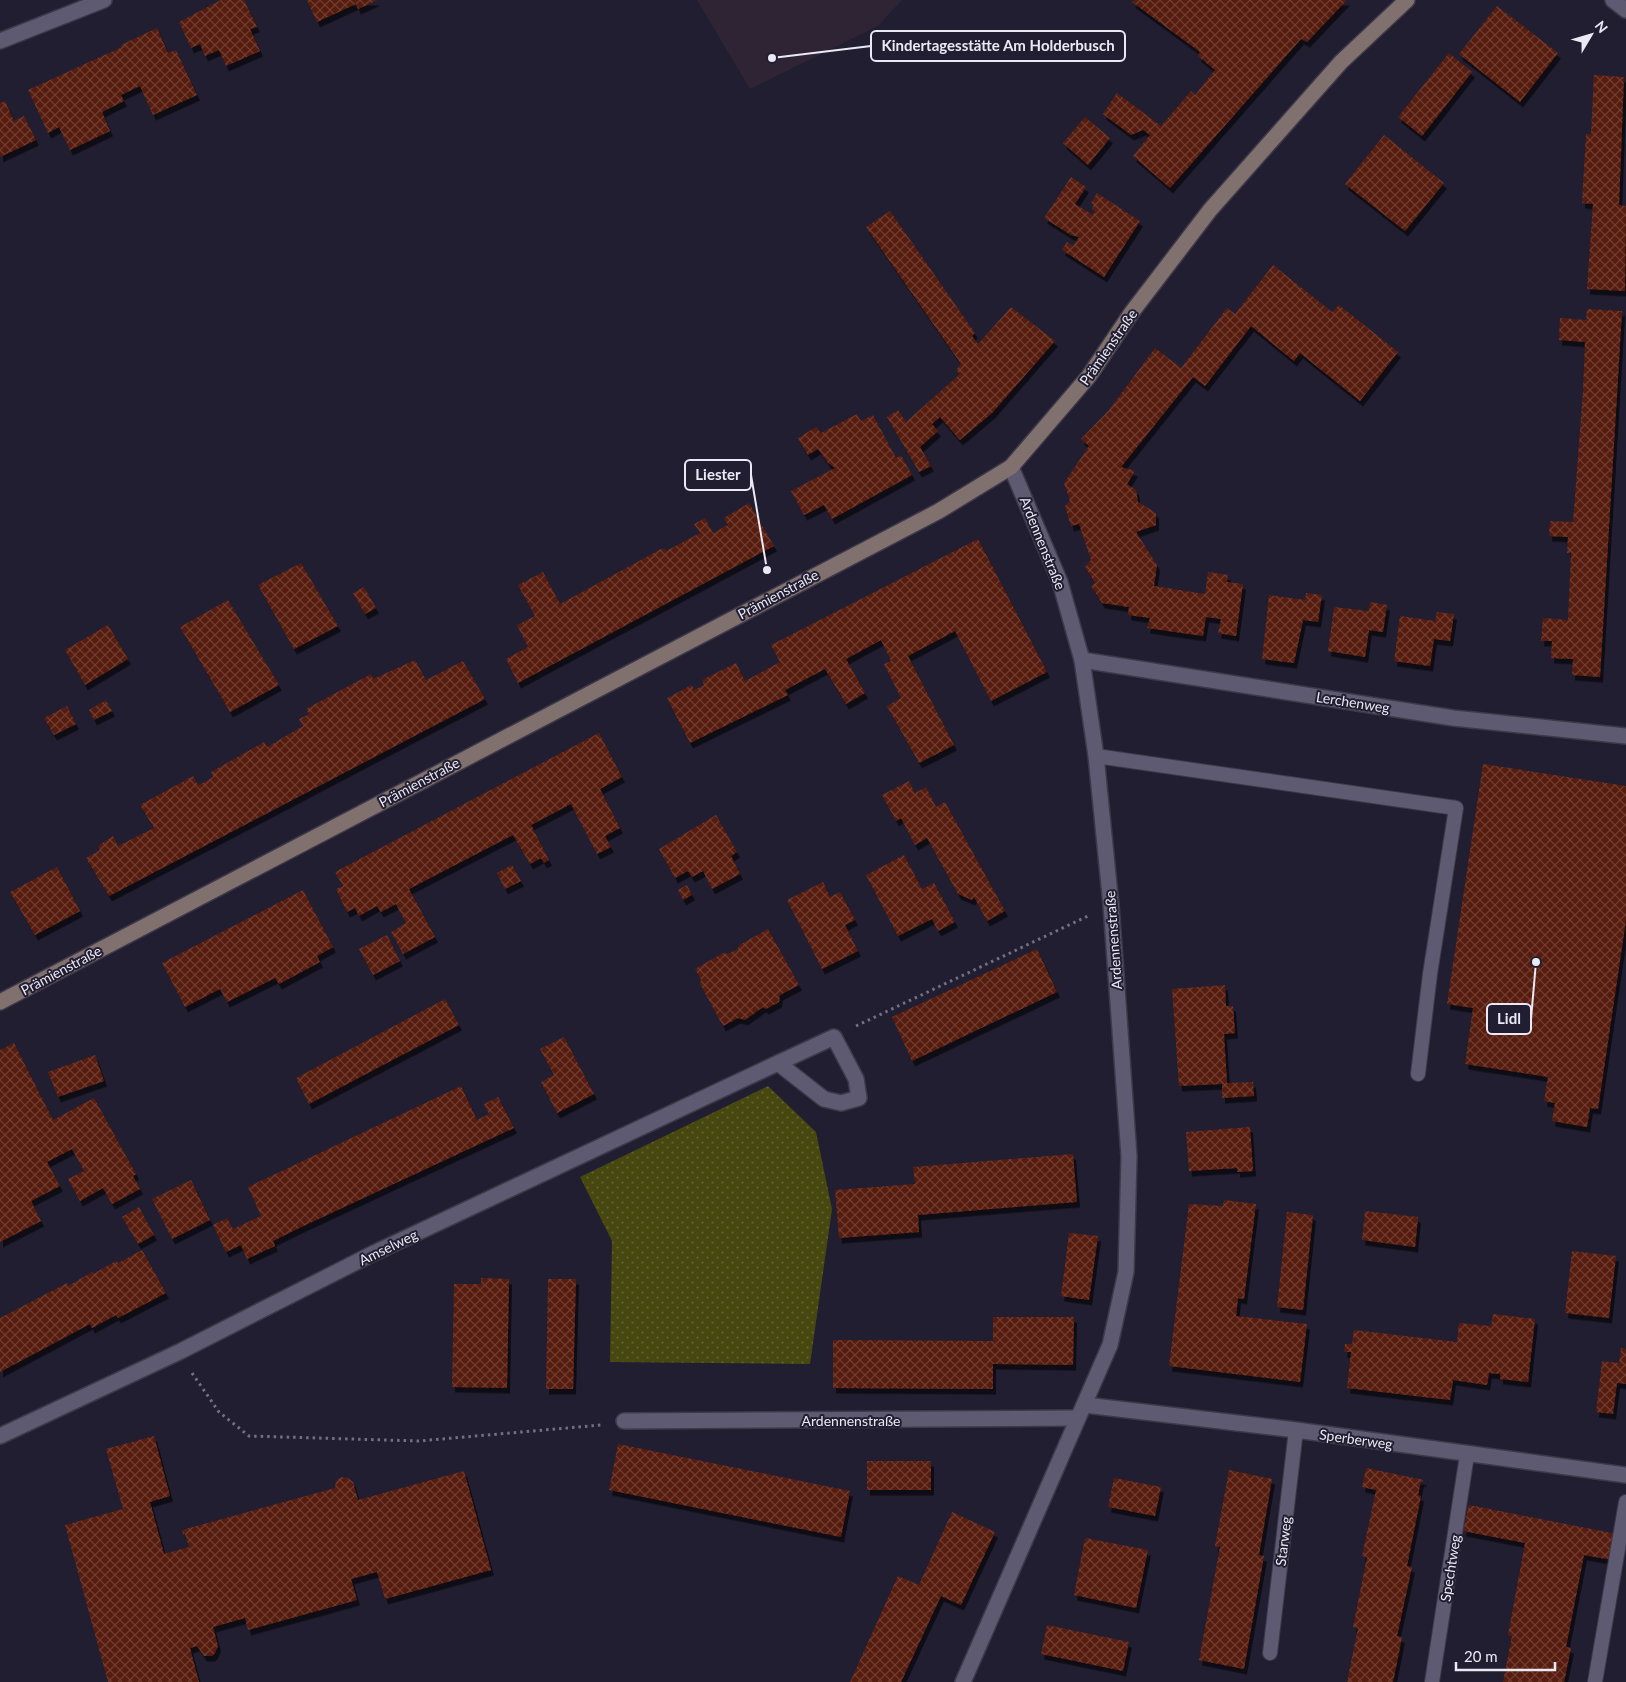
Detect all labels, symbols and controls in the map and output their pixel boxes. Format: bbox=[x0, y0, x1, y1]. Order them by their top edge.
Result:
north arrow bbox=[1566, 10, 1616, 60]
text: N bbox=[1592, 17, 1612, 36]
callout: Kindertagesstätte Am Holderbusch bbox=[871, 31, 1125, 61]
text: Kindertagesstätte Am Holderbusch bbox=[881, 36, 1115, 54]
street label: Prämienstraße bbox=[1076, 306, 1140, 388]
callout: Liester bbox=[685, 460, 751, 490]
text: Liester bbox=[695, 465, 741, 483]
street label: Ardennenstraße bbox=[1017, 494, 1069, 592]
street label: Prämienstraße bbox=[735, 566, 821, 622]
street label: Lerchenweg bbox=[1315, 688, 1391, 716]
street label: Prämienstraße bbox=[376, 754, 462, 810]
street label: Ardennenstraße bbox=[1101, 890, 1125, 990]
street label: Prämienstraße bbox=[18, 942, 104, 998]
callout: Lidl bbox=[1487, 1004, 1531, 1034]
text: Lidl bbox=[1497, 1009, 1521, 1027]
street label: Amselweg bbox=[356, 1225, 420, 1269]
street label: Ardennenstraße bbox=[802, 1412, 900, 1429]
street label: Sperberweg bbox=[1318, 1425, 1394, 1453]
street label: Starweg bbox=[1272, 1515, 1294, 1567]
street label: Spechtweg bbox=[1436, 1533, 1464, 1603]
scale bar bbox=[1456, 1640, 1555, 1672]
text: 20 m bbox=[1464, 1647, 1498, 1665]

